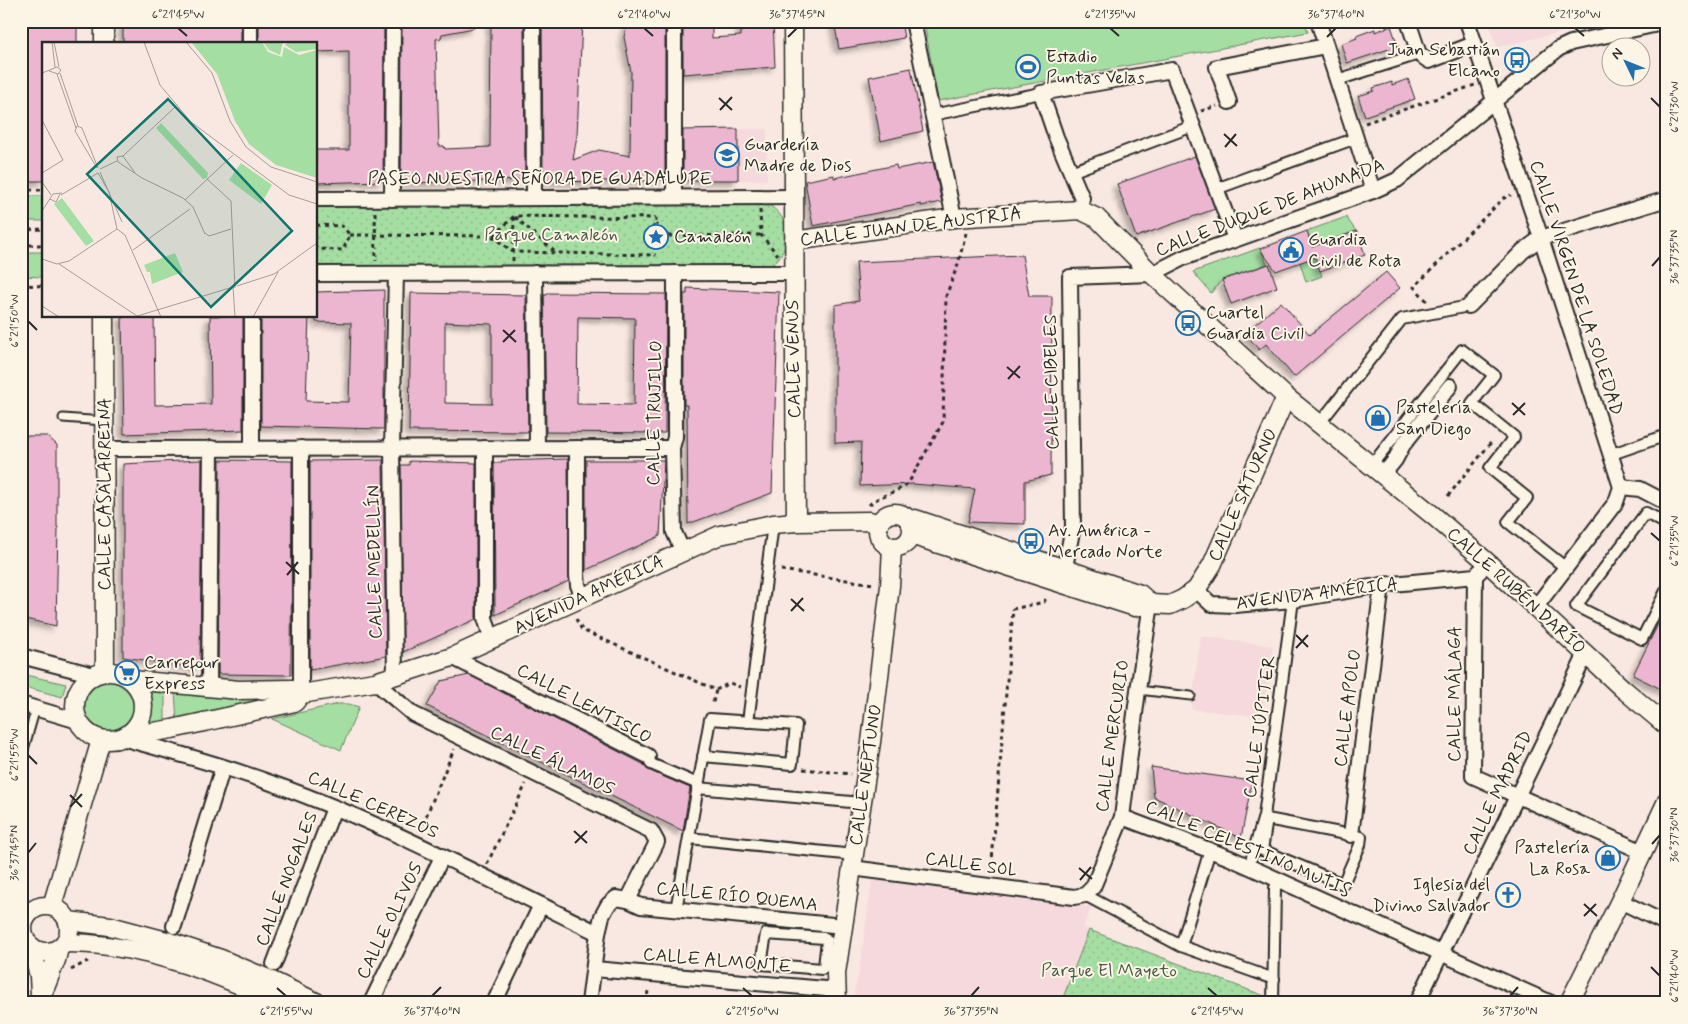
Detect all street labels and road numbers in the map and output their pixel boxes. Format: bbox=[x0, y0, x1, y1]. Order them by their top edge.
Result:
street label: CALLE DUQUE DE AHUMADA bbox=[1152, 153, 1388, 263]
street label: CALLE VIRGEN DE LA SOLEDAD bbox=[1523, 158, 1629, 418]
street label: PASEO NUESTRA SEÑORA DE GUADALUPE bbox=[368, 167, 712, 191]
street label: CALLE JUAN DE AUSTRIA bbox=[799, 201, 1023, 253]
street label: CALLE VENUS bbox=[781, 300, 807, 418]
street label: CALLE CIBELES bbox=[1039, 314, 1065, 450]
street label: CALLE TRUJILLO bbox=[642, 340, 668, 486]
street label: CALLE CASALARREINA bbox=[93, 398, 117, 590]
street label: CALLE SATURNO bbox=[1203, 425, 1283, 565]
street label: CALLE MEDELLÍN bbox=[362, 485, 388, 639]
street label: CALLE RUBÉN DARÍO bbox=[1441, 522, 1591, 660]
street label: AVENIDA AMÉRICA bbox=[510, 550, 668, 640]
street label: AVENIDA AMÉRICA bbox=[1235, 572, 1399, 616]
street label: CALLE MÁLAGA bbox=[1443, 626, 1467, 762]
street label: CALLE APOLO bbox=[1329, 648, 1367, 768]
street label: CALLE JÚPITER bbox=[1238, 654, 1282, 800]
street label: CALLE LENTISCO bbox=[512, 658, 656, 750]
street label: CALLE MERCURIO bbox=[1090, 658, 1136, 814]
street label: CALLE NEPTUNO bbox=[844, 703, 888, 847]
street label: CALLE ÁLAMOS bbox=[486, 720, 618, 802]
street label: CALLE MADRID bbox=[1457, 727, 1539, 859]
street label: CALLE CEREZOS bbox=[304, 765, 442, 845]
street label: CALLE CELESTINO MUTIS bbox=[1142, 795, 1354, 903]
street label: CALLE NOGALES bbox=[250, 808, 324, 950]
street label: CALLE SOL bbox=[923, 847, 1019, 883]
street label: CALLE OLIVOS bbox=[351, 859, 429, 983]
street label: CALLE RÍO QUEMA bbox=[655, 877, 819, 917]
street label: CALLE ALMONTE bbox=[642, 943, 792, 979]

